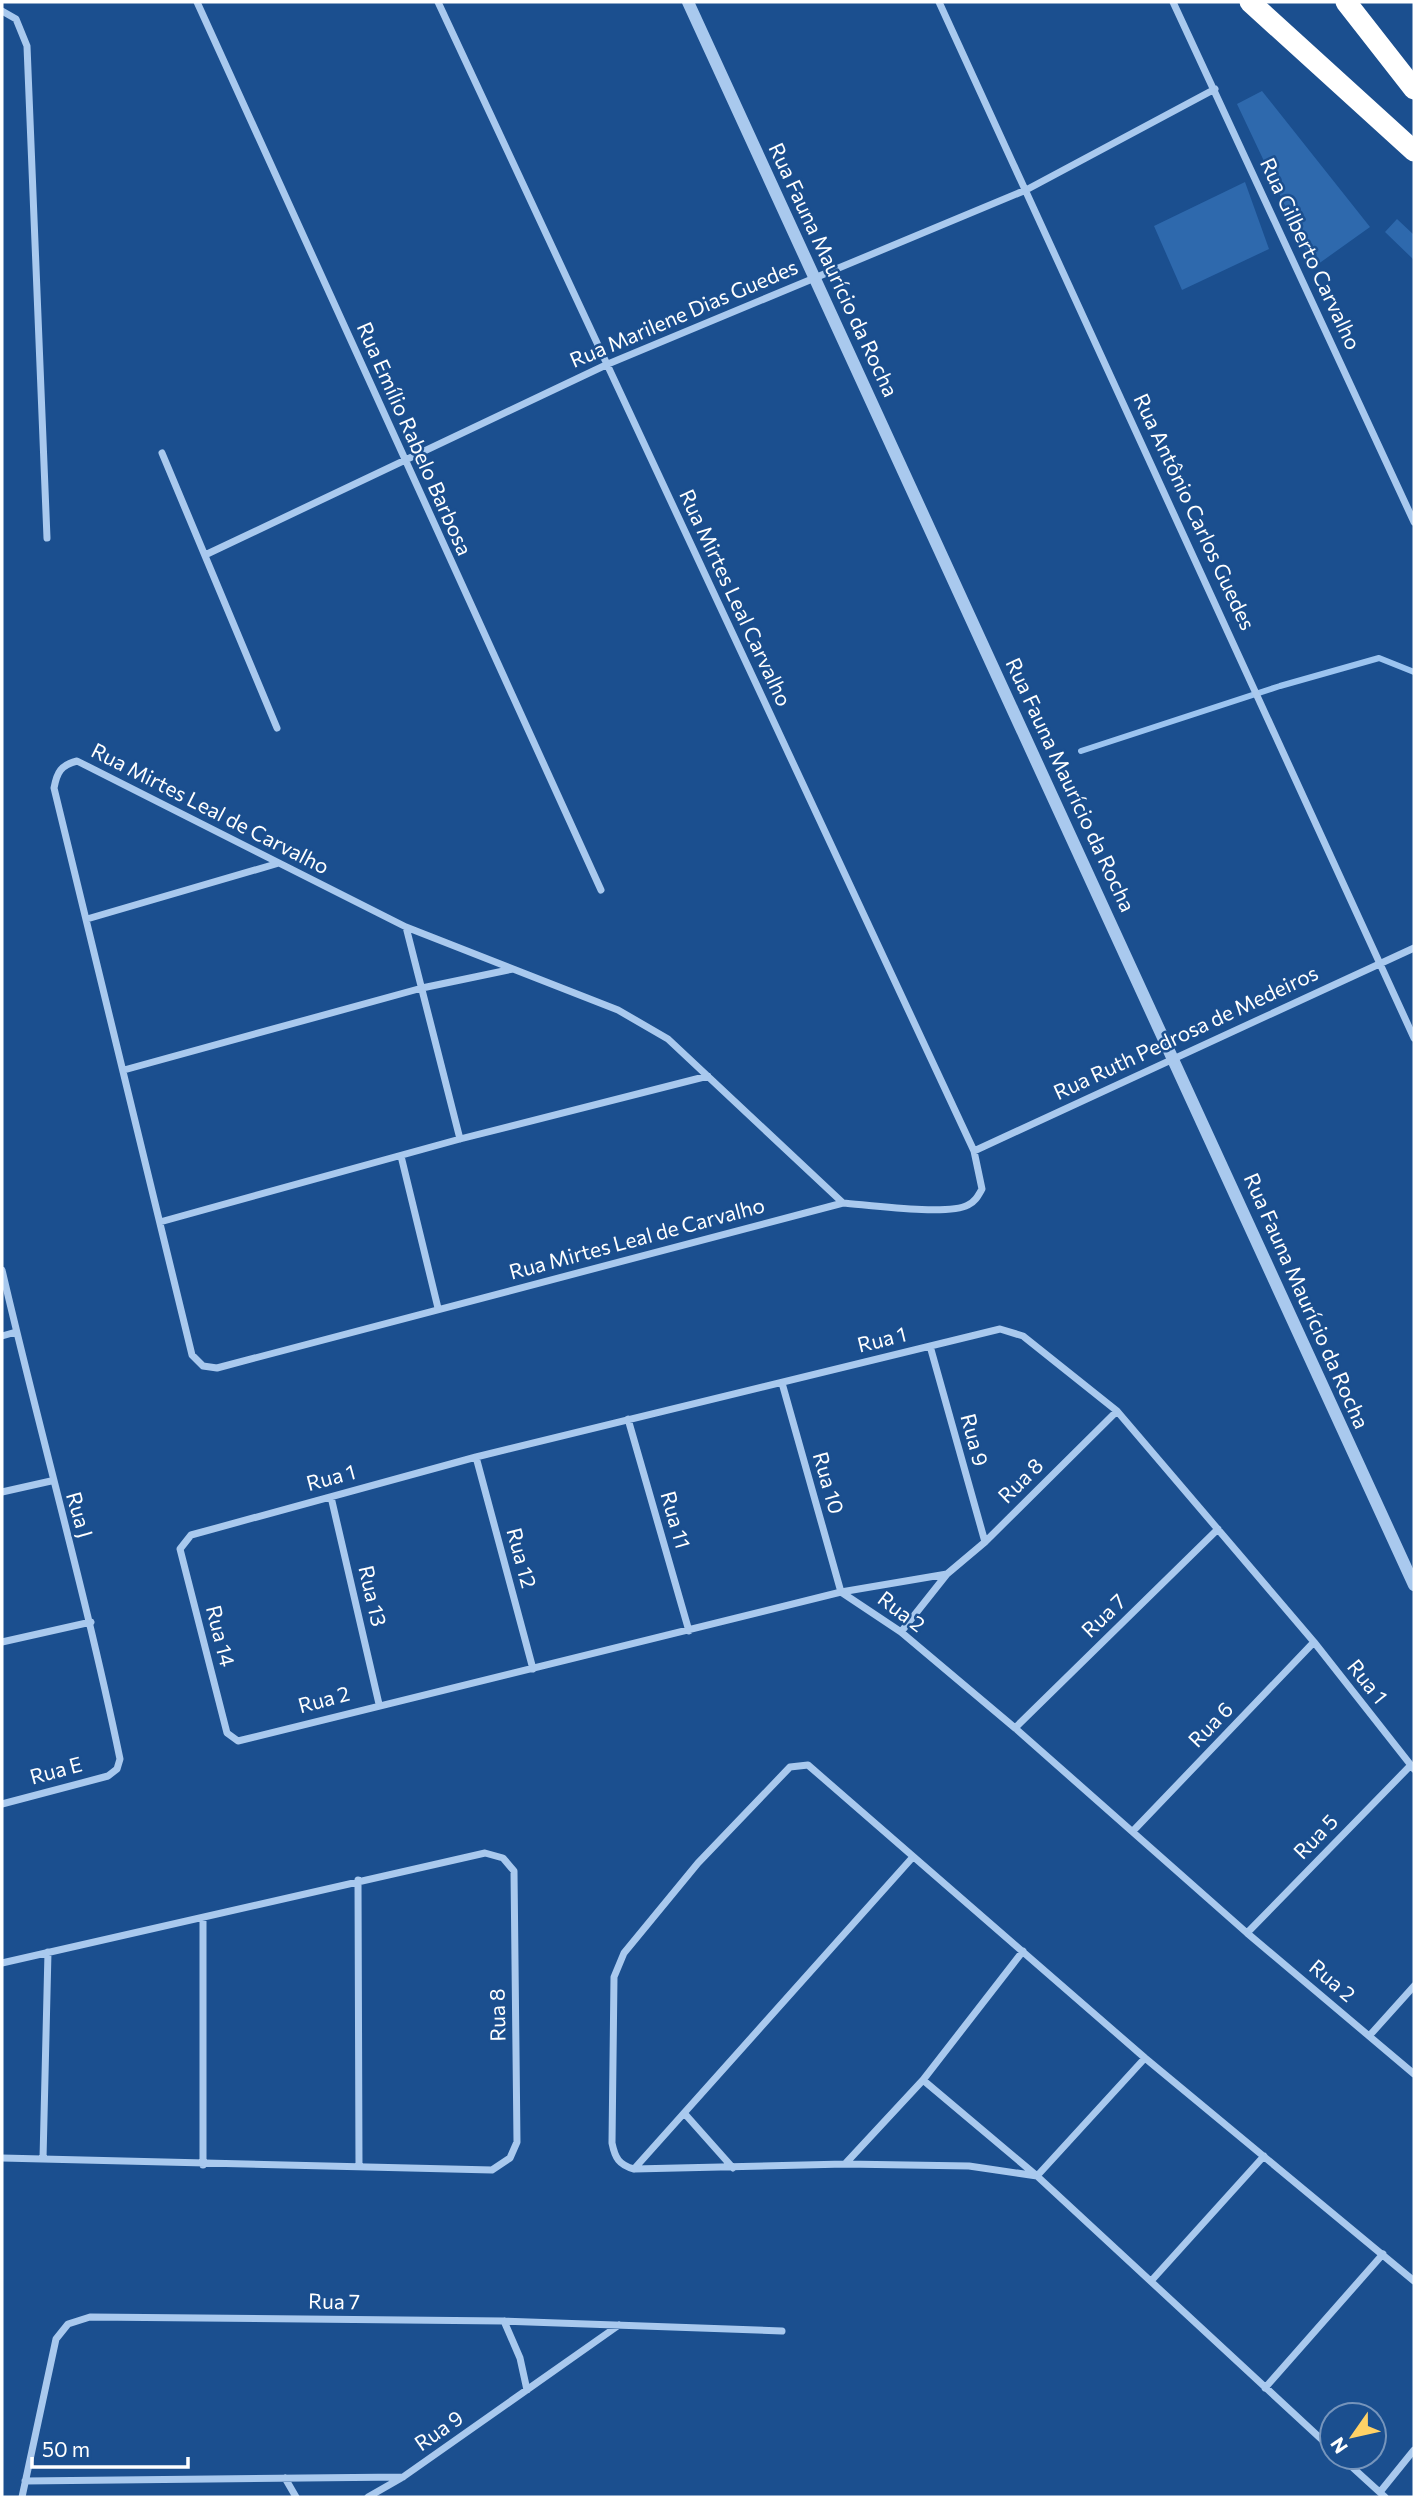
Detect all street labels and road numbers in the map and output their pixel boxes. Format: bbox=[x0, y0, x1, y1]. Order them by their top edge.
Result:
street label: Rua Fauna Maurício da Rocha bbox=[764, 138, 904, 400]
street label: Rua Gilberto Carvalho bbox=[1256, 153, 1367, 353]
street label: Rua Marilene Dias Guedes bbox=[566, 253, 801, 372]
street label: Rua Emílio Rabelo Barbosa bbox=[353, 318, 478, 559]
street label: Rua Antônio Carlos Guedes bbox=[1129, 389, 1261, 634]
street label: Rua Mirtes Leal Carvalho bbox=[675, 485, 798, 710]
street label: Rua Fauna Maurício da Rocha bbox=[1001, 653, 1141, 915]
street label: Rua Mirtes Leal de Carvalho bbox=[88, 737, 334, 879]
street label: Rua Ruth Pedrosa de Medeiros bbox=[1049, 959, 1322, 1104]
street label: Rua Fauna Maurício da Rocha bbox=[1240, 1169, 1375, 1432]
street label: Rua Mirtes Leal de Carvalho bbox=[506, 1191, 767, 1284]
street label: Rua 1 bbox=[855, 1320, 909, 1357]
street label: Rua 9 bbox=[956, 1411, 994, 1469]
street label: Rua 10 bbox=[809, 1449, 850, 1516]
street label: Rua 8 bbox=[992, 1452, 1048, 1508]
street label: Rua 1 bbox=[303, 1458, 358, 1495]
street label: Rua 11 bbox=[656, 1488, 697, 1551]
street label: Rua J bbox=[62, 1489, 99, 1541]
street label: Rua 12 bbox=[502, 1525, 542, 1590]
street label: Rua 13 bbox=[354, 1563, 393, 1629]
street label: Rua 2 bbox=[873, 1585, 930, 1637]
street label: Rua 7 bbox=[1076, 1588, 1130, 1642]
street label: Rua 14 bbox=[202, 1602, 241, 1669]
street label: Rua 1 bbox=[1343, 1654, 1394, 1708]
street label: Rua 2 bbox=[295, 1680, 352, 1717]
street label: Rua 6 bbox=[1182, 1696, 1237, 1752]
street label: Rua E bbox=[27, 1751, 85, 1789]
street label: Rua 5 bbox=[1288, 1808, 1342, 1864]
street label: Rua 2 bbox=[1305, 1953, 1361, 2006]
street label: Rua 8 bbox=[484, 1988, 509, 2042]
street label: Rua 7 bbox=[308, 2288, 360, 2313]
street label: Rua 9 bbox=[409, 2404, 467, 2455]

